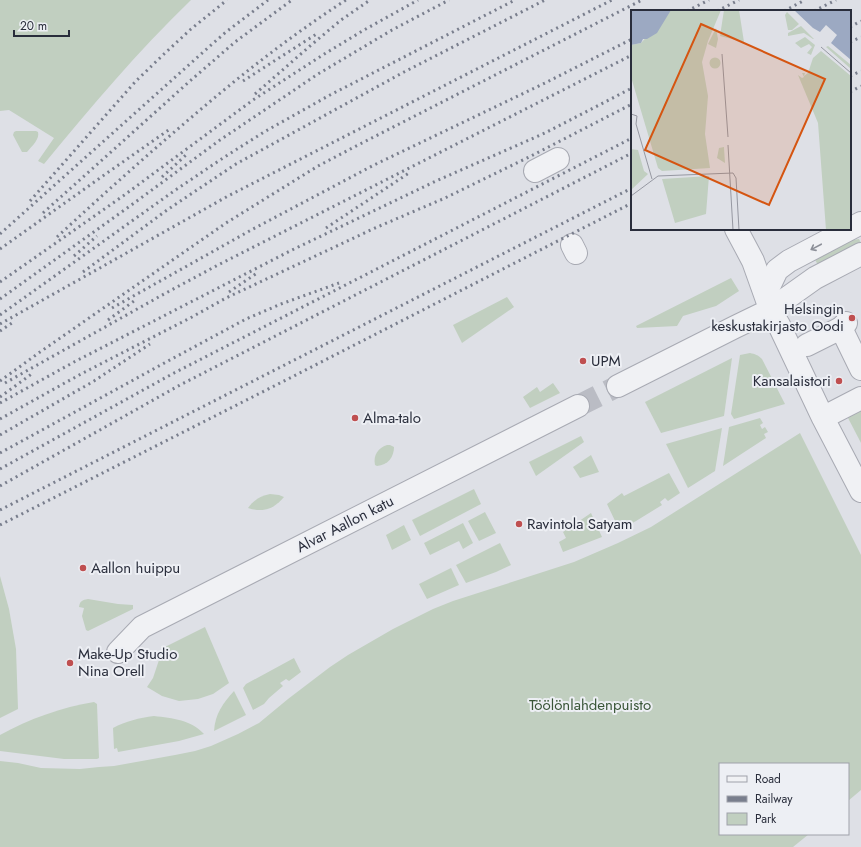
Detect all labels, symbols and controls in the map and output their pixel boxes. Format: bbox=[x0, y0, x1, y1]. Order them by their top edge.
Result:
inset map bbox=[631, 10, 851, 230]
scale bar bbox=[14, 12, 69, 38]
text: 20 m bbox=[20, 17, 47, 35]
one-way arrow bbox=[810, 244, 822, 252]
place label: Helsingin keskustakirjasto Oodi bbox=[711, 298, 844, 337]
marker: Helsingin keskustakirjasto Oodi bbox=[847, 313, 857, 323]
place label: UPM bbox=[591, 350, 621, 372]
marker: UPM bbox=[578, 356, 588, 366]
place label: Kansalaistori bbox=[753, 370, 831, 392]
marker: Kansalaistori bbox=[834, 376, 844, 386]
place label: Alma-talo bbox=[363, 407, 421, 429]
marker: Alma-talo bbox=[350, 413, 360, 423]
street label: Alvar Aallon katu bbox=[292, 490, 398, 558]
place label: Ravintola Satyam bbox=[527, 513, 632, 535]
marker: Ravintola Satyam bbox=[514, 519, 524, 529]
place label: Aallon huippu bbox=[91, 557, 180, 579]
marker: Aallon huippu bbox=[78, 563, 88, 573]
place label: Make-Up Studio Nina Orell bbox=[78, 643, 177, 682]
marker: Make-Up Studio Nina Orell bbox=[65, 658, 75, 668]
park label: Töölönlahdenpuisto bbox=[529, 694, 651, 716]
legend bbox=[719, 763, 849, 835]
text: Road bbox=[755, 770, 781, 788]
text: Railway bbox=[755, 790, 793, 808]
text: Park bbox=[755, 810, 777, 828]

